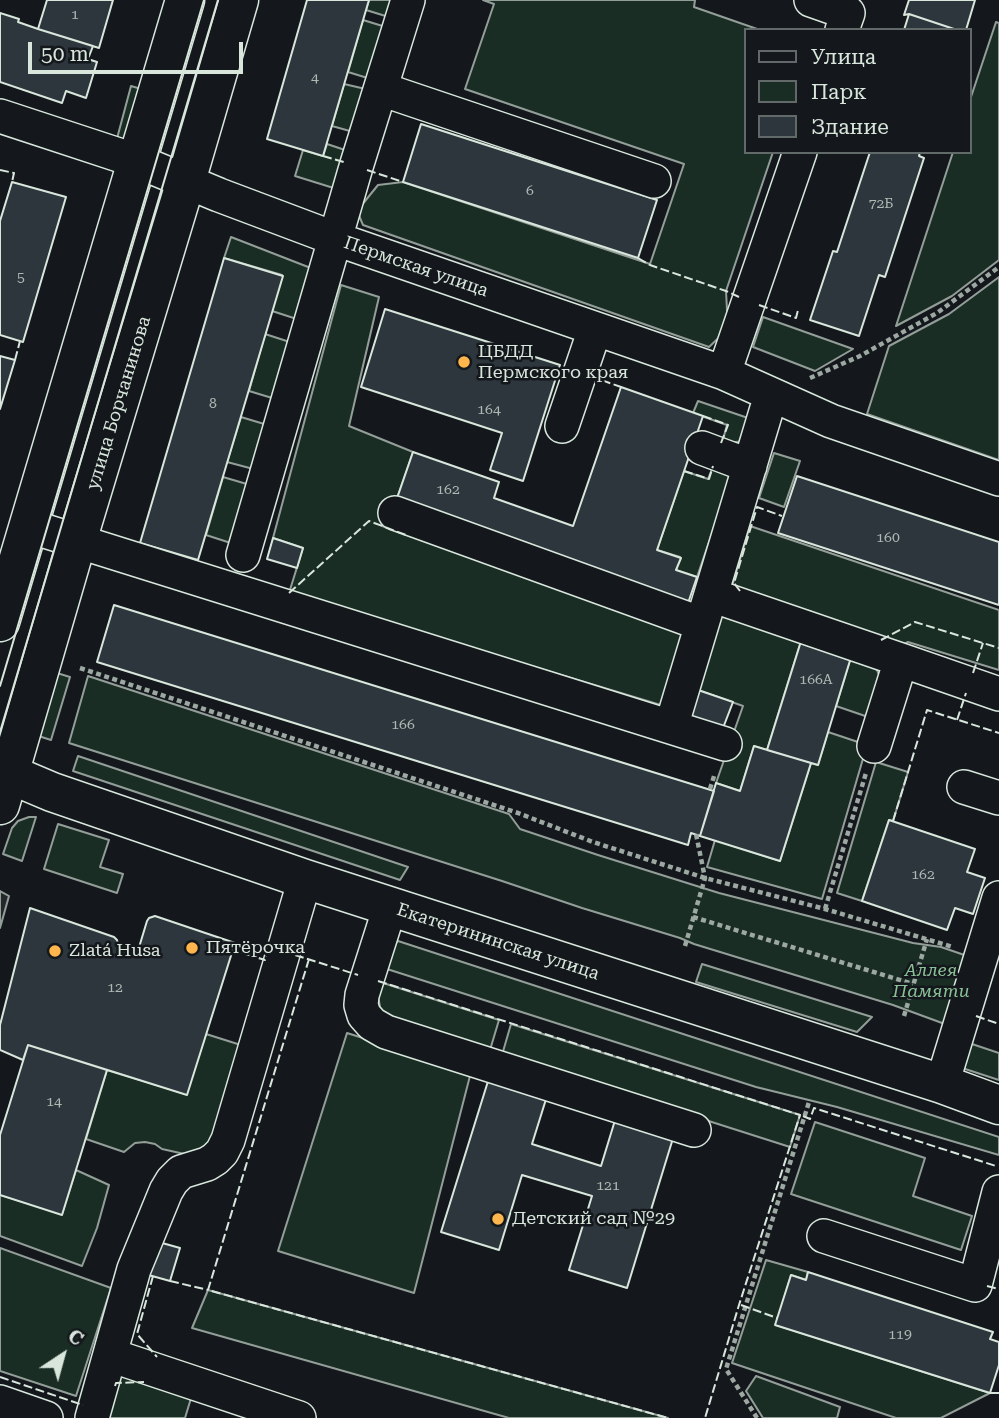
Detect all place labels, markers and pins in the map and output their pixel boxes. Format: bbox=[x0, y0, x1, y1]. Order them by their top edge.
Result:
place label: ЦБДД Пермского края bbox=[478, 341, 628, 384]
marker: ЦБДД Пермского края bbox=[456, 354, 472, 370]
place label: Пятёрочка bbox=[206, 937, 305, 959]
place label: Zlatá Husa bbox=[69, 940, 161, 962]
marker: Пятёрочка bbox=[184, 940, 200, 956]
marker: Zlatá Husa bbox=[47, 943, 63, 959]
place label: Детский сад №29 bbox=[512, 1208, 675, 1230]
marker: Детский сад №29 bbox=[490, 1211, 506, 1227]

